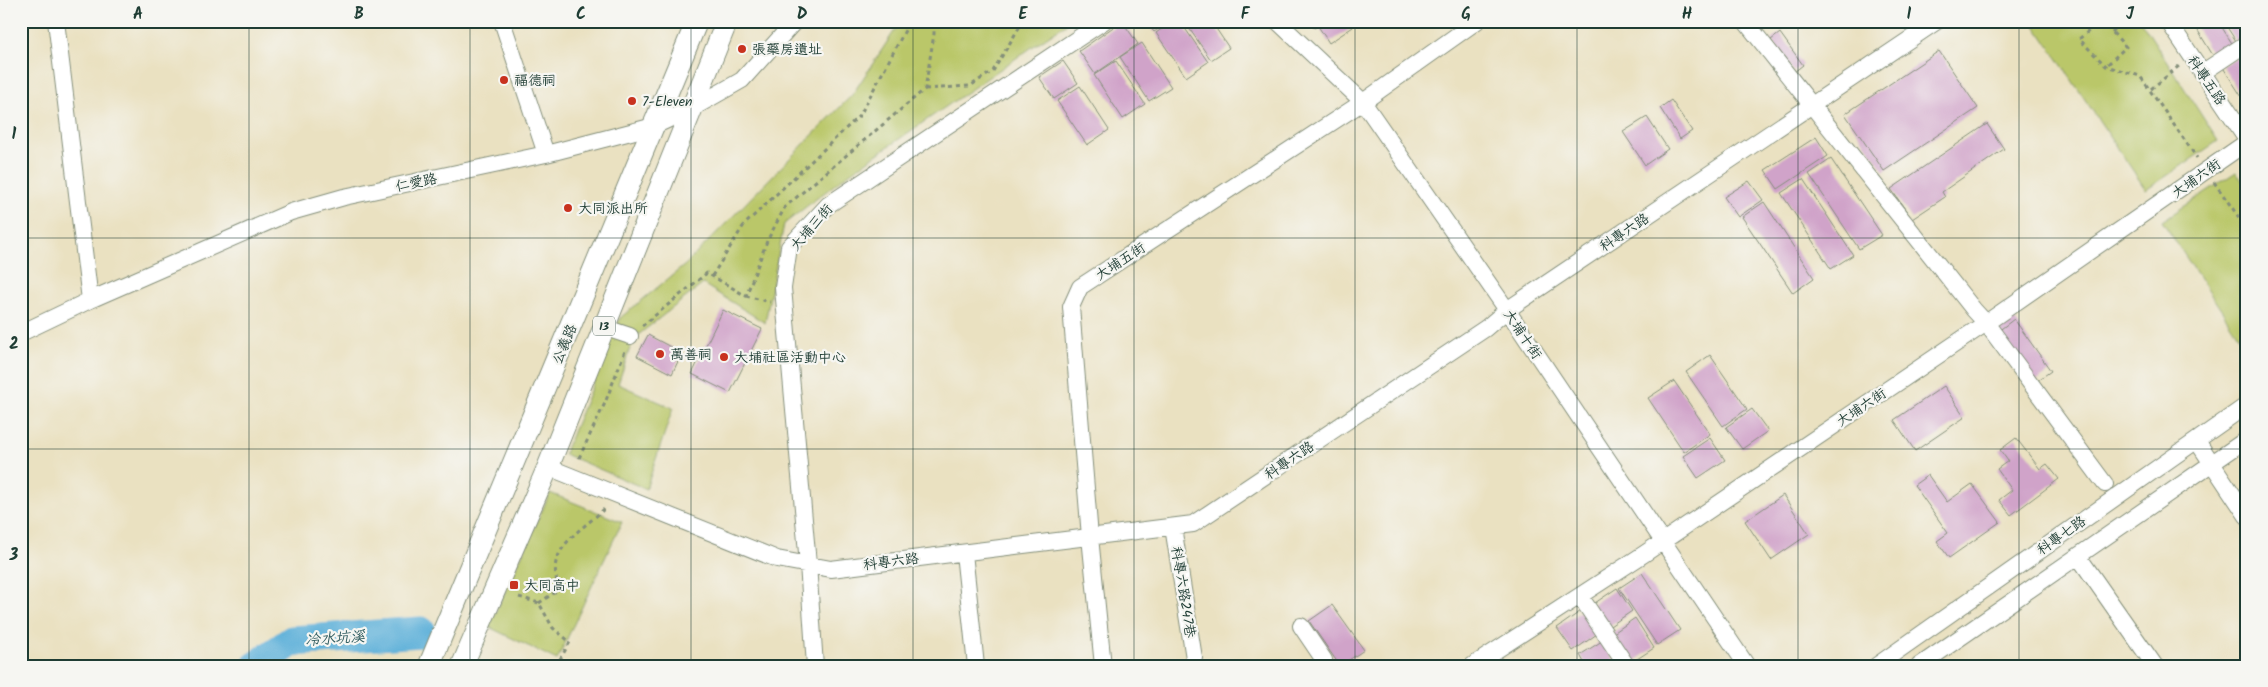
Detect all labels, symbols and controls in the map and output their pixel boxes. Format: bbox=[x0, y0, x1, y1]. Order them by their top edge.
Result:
text: A bbox=[133, 2, 143, 27]
text: B bbox=[354, 2, 364, 27]
text: C bbox=[576, 2, 586, 27]
text: D bbox=[797, 2, 808, 27]
text: E bbox=[1019, 2, 1029, 27]
text: F bbox=[1241, 2, 1251, 27]
text: G bbox=[1461, 2, 1471, 27]
text: H bbox=[1682, 2, 1692, 27]
text: I bbox=[1907, 2, 1912, 27]
text: J bbox=[2126, 2, 2135, 27]
place label: 張藥房遺址 bbox=[752, 39, 822, 61]
marker: 張藥房遺址 bbox=[736, 43, 748, 55]
street label: 科專五路 bbox=[2181, 51, 2231, 110]
place label: 福德祠 bbox=[514, 70, 556, 92]
marker: 福德祠 bbox=[498, 74, 510, 86]
place label: 7-Eleven bbox=[642, 91, 692, 113]
marker: 7-Eleven bbox=[626, 95, 638, 107]
text: 1 bbox=[12, 122, 17, 147]
street label: 大埔六街 bbox=[2167, 154, 2226, 204]
street label: 仁愛路 bbox=[393, 168, 439, 198]
place label: 大同派出所 bbox=[578, 198, 648, 220]
street label: 大埔三街 bbox=[785, 199, 838, 256]
marker: 大同派出所 bbox=[562, 202, 574, 214]
street label: 科專六路 bbox=[1595, 208, 1654, 258]
street label: 大埔五街 bbox=[1091, 237, 1150, 286]
street label: 大埔十街 bbox=[1497, 305, 1547, 364]
road number: 13 bbox=[593, 316, 615, 336]
street label: 公義路 bbox=[547, 321, 583, 368]
text: 2 bbox=[9, 332, 19, 357]
place label: 萬善祠 bbox=[670, 344, 712, 366]
place label: 大埔社區活動中心 bbox=[734, 347, 846, 369]
marker: 萬善祠 bbox=[654, 348, 666, 360]
marker: 大埔社區活動中心 bbox=[718, 351, 730, 363]
street label: 大埔六街 bbox=[1832, 383, 1891, 433]
street label: 科專六路 bbox=[1260, 436, 1319, 486]
street label: 科專七路 bbox=[2032, 511, 2091, 561]
text: 3 bbox=[9, 543, 19, 568]
street label: 科專六路247巷 bbox=[1165, 545, 1201, 640]
street label: 科專六路 bbox=[862, 548, 920, 576]
place label: 大同高中 bbox=[524, 575, 580, 597]
marker: 大同高中 bbox=[508, 579, 520, 591]
water label: 冷水坑溪 bbox=[304, 625, 367, 653]

